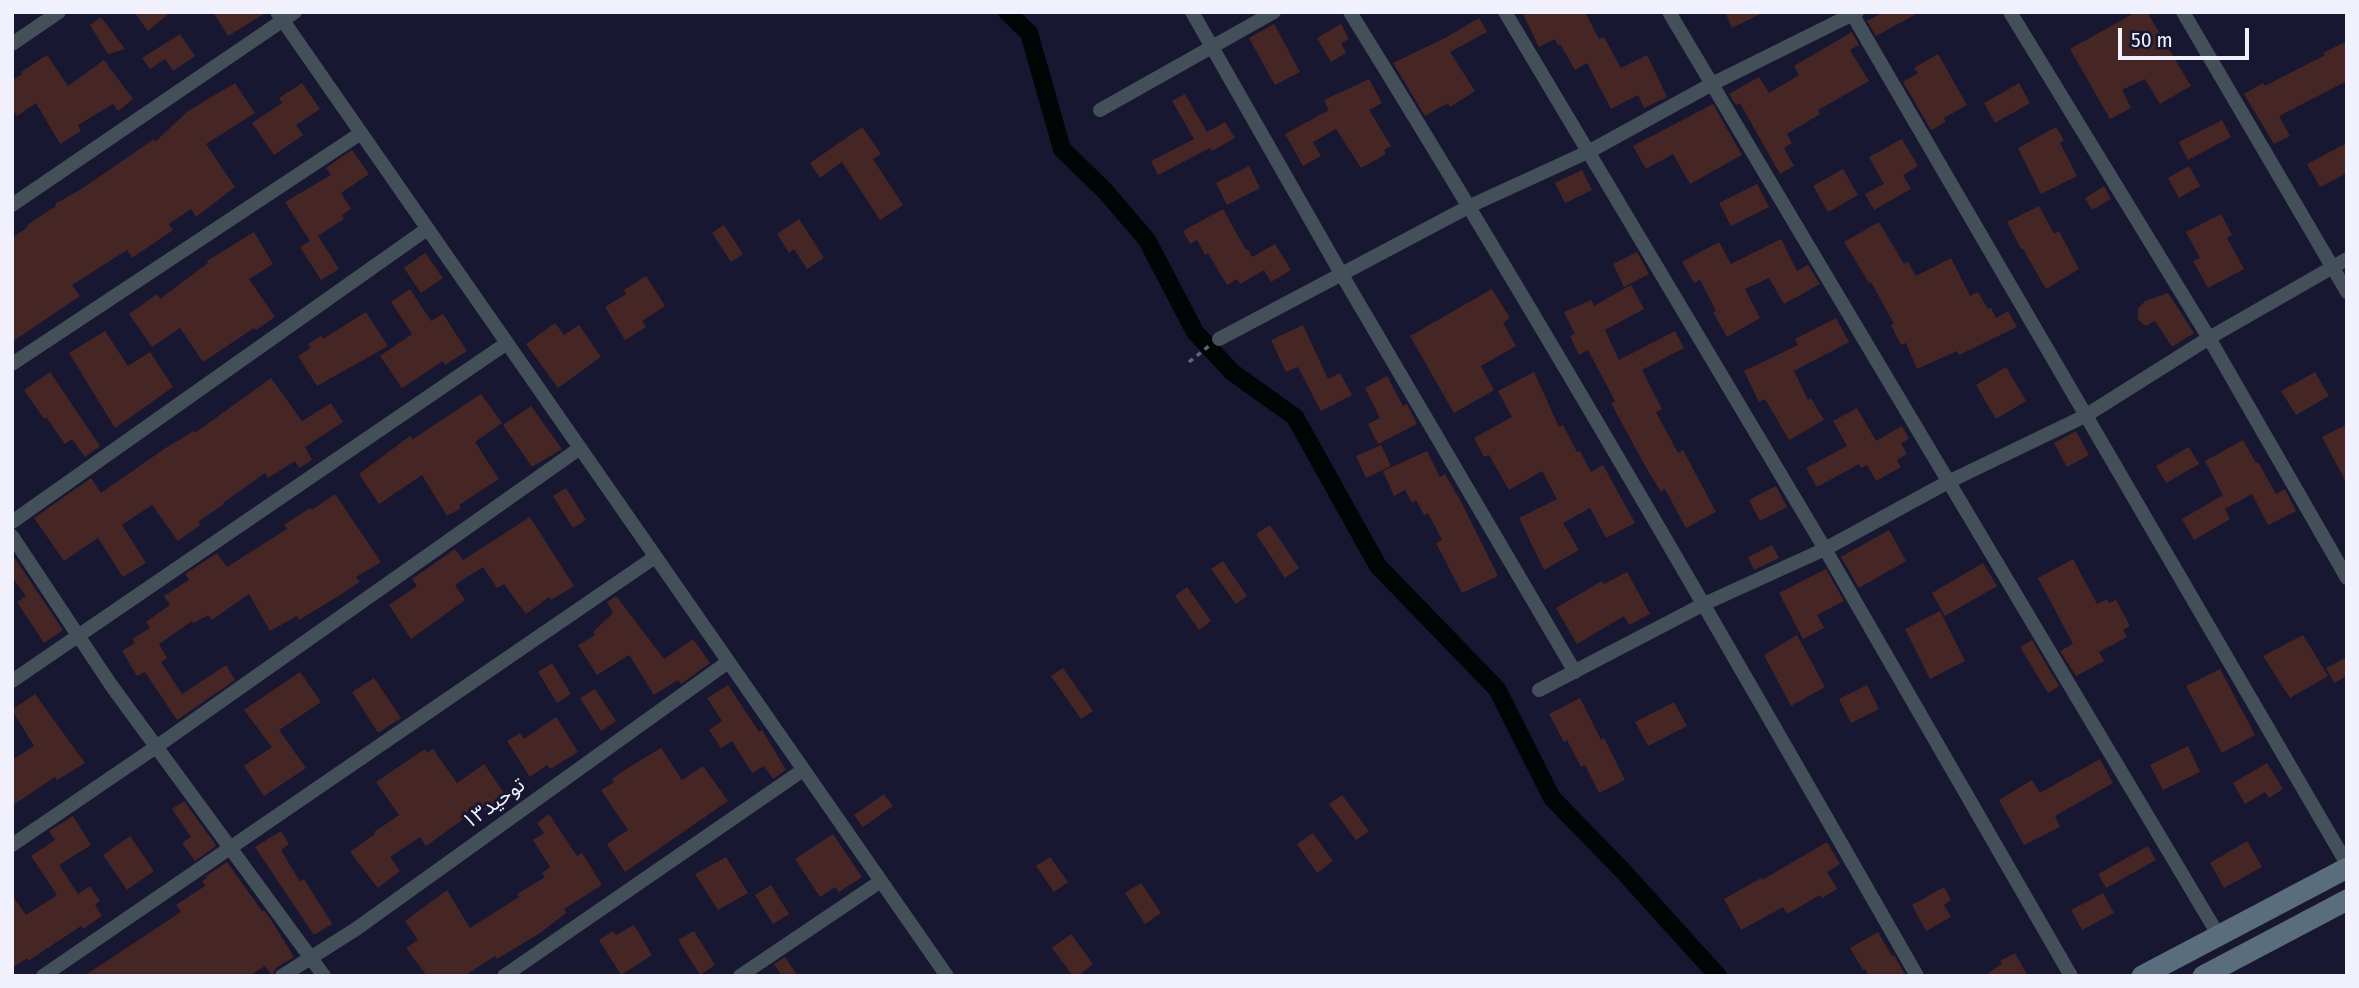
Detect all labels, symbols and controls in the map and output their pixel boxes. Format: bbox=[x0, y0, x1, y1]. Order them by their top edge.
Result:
scale bar bbox=[2121, 14, 2252, 58]
text: 50 m bbox=[2131, 27, 2173, 53]
street label: توحید۱۳ bbox=[458, 773, 530, 835]

